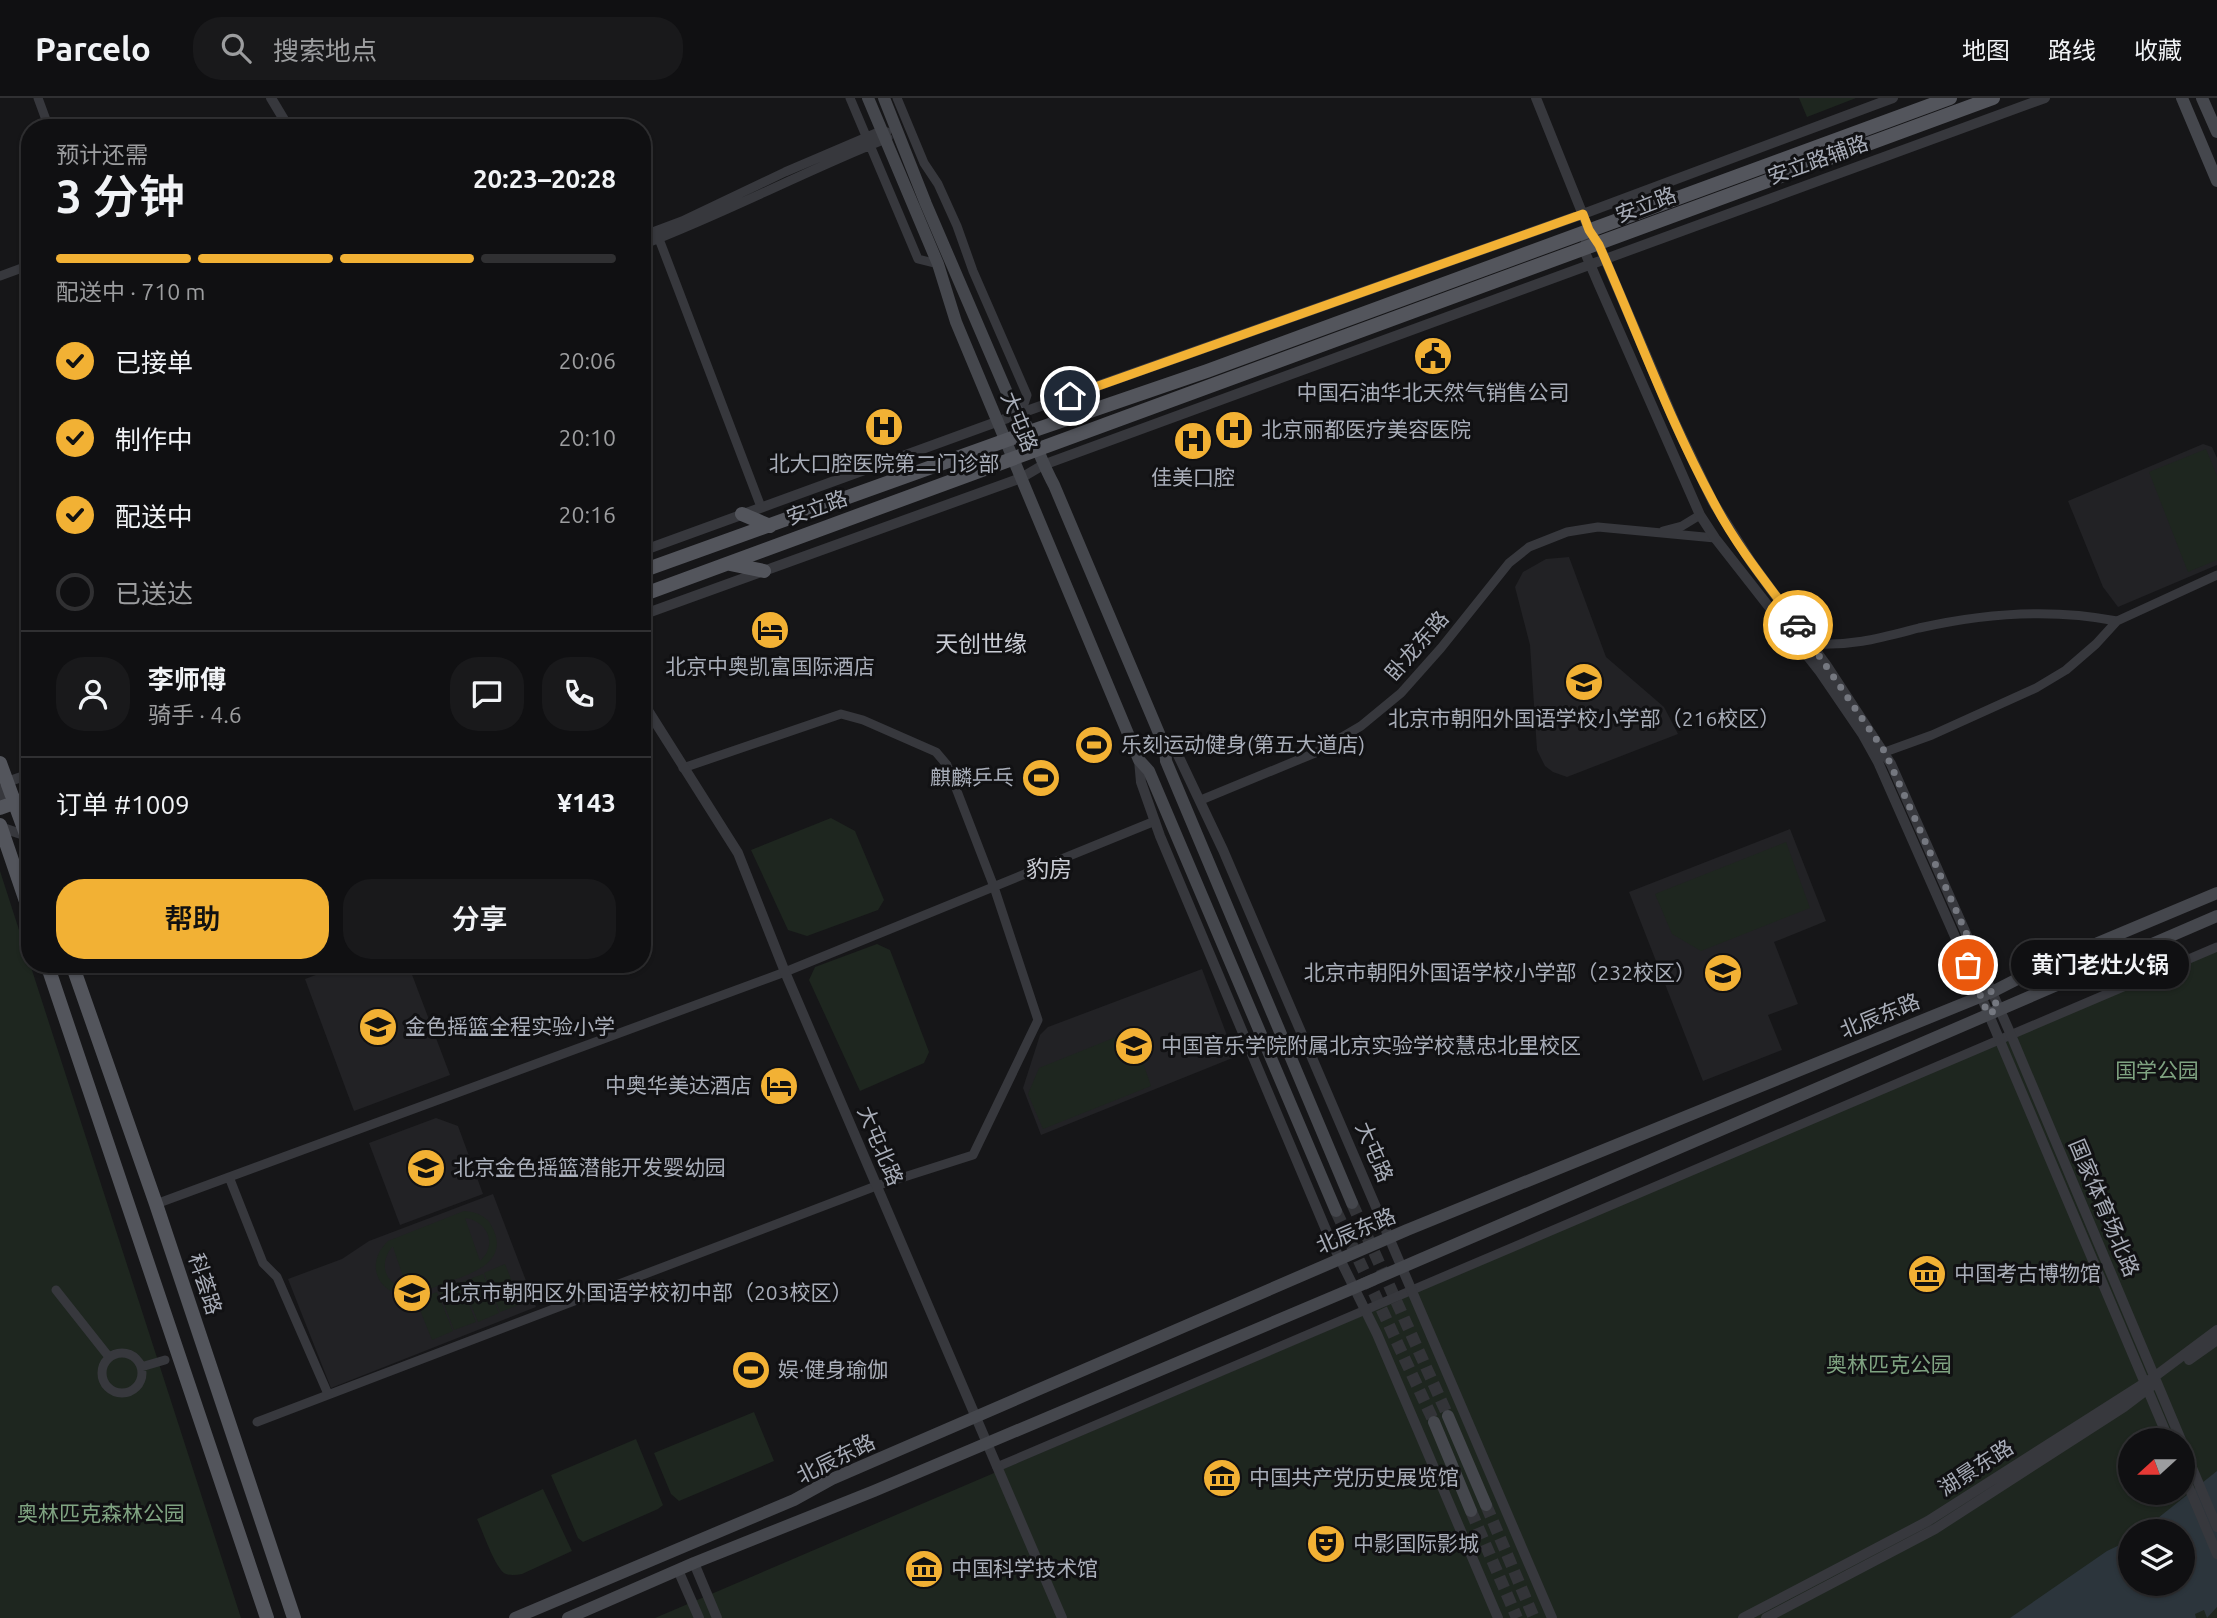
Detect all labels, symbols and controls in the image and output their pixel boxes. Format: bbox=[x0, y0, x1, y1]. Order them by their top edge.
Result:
search box bbox=[193, 17, 683, 80]
icon: search bbox=[217, 29, 255, 67]
text: Parcelo bbox=[35, 30, 151, 67]
text: 搜索地点 bbox=[273, 36, 377, 65]
text: 地图 bbox=[1962, 37, 2010, 64]
text: 路线 bbox=[2048, 37, 2096, 64]
text: 收藏 bbox=[2134, 37, 2182, 64]
street label: 安立路辅路 bbox=[1764, 130, 1871, 188]
text: 预计还需 bbox=[56, 142, 148, 167]
text: 20:23–20:28 bbox=[473, 164, 616, 193]
text: 3 分钟 bbox=[56, 170, 185, 222]
street label: 安立路 bbox=[1612, 182, 1679, 227]
text: 配送中 · 710 m bbox=[56, 279, 205, 304]
public building icon: 中国石油华北天然气销售公司 bbox=[1412, 335, 1454, 377]
icon: check bbox=[56, 342, 94, 380]
text: 已接单 bbox=[115, 348, 193, 377]
text: 20:06 bbox=[558, 348, 616, 373]
pin bbox=[1040, 366, 1100, 426]
icon: home bbox=[1051, 377, 1089, 415]
place label: 中国石油华北天然气销售公司 bbox=[1297, 380, 1570, 404]
street label: 大屯路 bbox=[997, 388, 1043, 455]
hospital icon: 北大口腔医院第二门诊部 bbox=[863, 406, 905, 448]
hospital icon: 北京丽都医疗美容医院 bbox=[1213, 409, 1255, 451]
place label: 北京丽都医疗美容医院 bbox=[1261, 417, 1471, 441]
icon: check bbox=[56, 419, 94, 457]
hospital icon: 佳美口腔 bbox=[1172, 420, 1214, 462]
text: 制作中 bbox=[115, 425, 193, 454]
text: 20:10 bbox=[558, 425, 616, 450]
place label: 北大口腔医院第二门诊部 bbox=[769, 451, 1000, 475]
place label: 佳美口腔 bbox=[1151, 465, 1235, 489]
street label: 安立路 bbox=[783, 485, 850, 529]
icon: check bbox=[56, 496, 94, 534]
text: 配送中 bbox=[115, 502, 193, 531]
text: 20:16 bbox=[558, 502, 616, 527]
text: 已送达 bbox=[115, 579, 193, 608]
courier bbox=[1763, 590, 1833, 660]
street label: 卧龙东路 bbox=[1380, 606, 1453, 685]
icon: car bbox=[1779, 606, 1817, 644]
hotel icon: 北京中奥凯富国际酒店 bbox=[749, 609, 791, 651]
district label: 天创世缘 bbox=[935, 631, 1027, 656]
place label: 北京中奥凯富国际酒店 bbox=[665, 654, 875, 678]
button: person bbox=[56, 657, 130, 731]
button: chat bbox=[450, 657, 524, 731]
button: phone bbox=[542, 657, 616, 731]
school or university icon: 北京市朝阳外国语学校小学部（216校区） bbox=[1563, 661, 1605, 703]
text: 李师傅 bbox=[148, 665, 226, 694]
text: 骑手 · 4.6 bbox=[148, 702, 242, 727]
place label: 北京市朝阳外国语学校小学部（216校区） bbox=[1388, 706, 1780, 730]
sports icon: 乐刻运动健身(第五大道店) bbox=[1073, 724, 1115, 766]
place label: 乐刻运动健身(第五大道店) bbox=[1121, 732, 1365, 756]
sports icon: 麒麟乒乓 bbox=[1020, 757, 1062, 799]
place label: 麒麟乒乓 bbox=[930, 765, 1014, 789]
text: ¥143 bbox=[557, 788, 616, 817]
text: 订单 #1009 bbox=[56, 790, 190, 819]
district label: 豹房 bbox=[1026, 856, 1072, 881]
button: 帮助 bbox=[56, 879, 329, 959]
button: 分享 bbox=[343, 879, 616, 959]
pin bbox=[1938, 935, 1998, 995]
callout: 黄门老灶火锅 bbox=[2010, 940, 2188, 990]
icon: bag bbox=[1949, 946, 1987, 984]
school or university icon: 北京市朝阳外国语学校小学部（232校区） bbox=[1702, 952, 1744, 994]
text: 黄门老灶火锅 bbox=[2031, 952, 2169, 977]
place label: 北京市朝阳外国语学校小学部（232校区） bbox=[1303, 960, 1696, 984]
street label: 北辰东路 bbox=[1836, 988, 1923, 1042]
school or university icon: 金色摇篮全程实验小学 bbox=[357, 1006, 399, 1048]
place label: 金色摇篮全程实验小学 bbox=[405, 1014, 615, 1038]
school or university icon: 中国音乐学院附属北京实验学校慧忠北里校区 bbox=[1113, 1025, 1155, 1067]
place label: 中国音乐学院附属北京实验学校慧忠北里校区 bbox=[1161, 1033, 1581, 1057]
park label: 国学公园 bbox=[2115, 1058, 2199, 1082]
hotel icon: 中奥华美达酒店 bbox=[758, 1065, 800, 1107]
place label: 中奥华美达酒店 bbox=[605, 1073, 752, 1097]
street label: 大屯北路 bbox=[853, 1102, 908, 1189]
street label: 大屯路 bbox=[1352, 1118, 1398, 1185]
street label: 国家体育场北路 bbox=[2065, 1135, 2145, 1280]
school or university icon: 北京金色摇篮潜能开发婴幼园 bbox=[405, 1147, 447, 1189]
place label: 北京金色摇篮潜能开发婴幼园 bbox=[453, 1155, 726, 1179]
street label: 北辰东路 bbox=[1312, 1203, 1399, 1258]
street label: 科荟路 bbox=[185, 1250, 227, 1317]
museum icon: 中国考古博物馆 bbox=[1906, 1253, 1948, 1295]
place label: 中国考古博物馆 bbox=[1954, 1261, 2101, 1285]
school or university icon: 北京市朝阳区外国语学校初中部（203校区） bbox=[391, 1272, 433, 1314]
place label: 北京市朝阳区外国语学校初中部（203校区） bbox=[439, 1280, 853, 1304]
sports icon: 娱·健身瑜伽 bbox=[730, 1349, 772, 1391]
park label: 奥林匹克公园 bbox=[1826, 1352, 1952, 1376]
place label: 娱·健身瑜伽 bbox=[778, 1357, 888, 1381]
north arrow bbox=[2118, 1428, 2194, 1505]
map controls bbox=[2118, 1428, 2195, 1596]
street label: 北辰东路 bbox=[793, 1429, 879, 1487]
street label: 湖景东路 bbox=[1934, 1434, 2017, 1500]
museum icon: 中国共产党历史展览馆 bbox=[1201, 1457, 1243, 1499]
place label: 中国共产党历史展览馆 bbox=[1249, 1465, 1459, 1489]
park label: 奥林匹克森林公园 bbox=[17, 1501, 185, 1525]
button: layers bbox=[2118, 1519, 2195, 1596]
theatre icon: 中影国际影城 bbox=[1305, 1523, 1347, 1565]
place label: 中影国际影城 bbox=[1353, 1531, 1479, 1555]
museum icon: 中国科学技术馆 bbox=[903, 1548, 945, 1590]
place label: 中国科学技术馆 bbox=[951, 1556, 1098, 1580]

